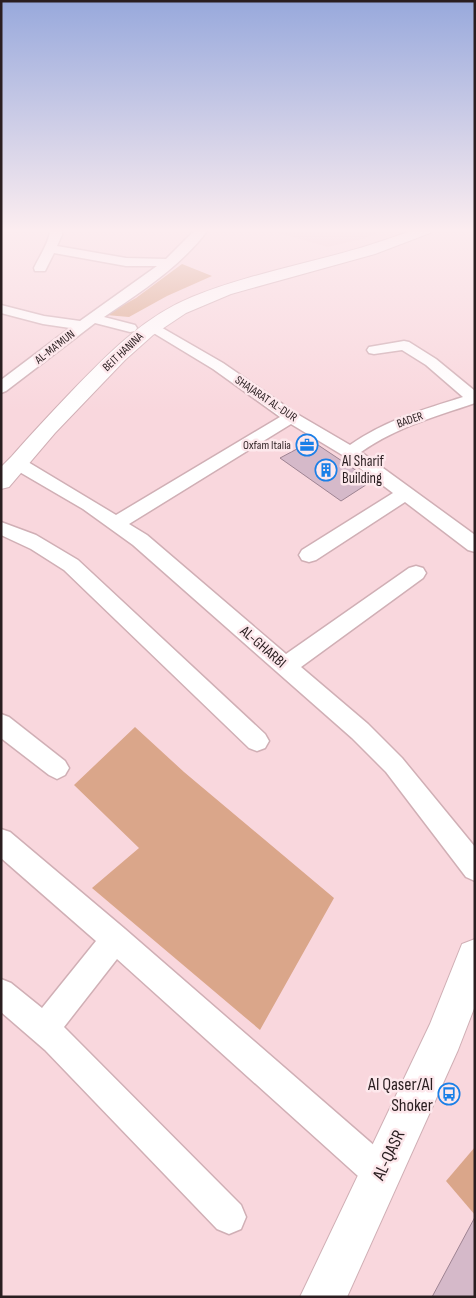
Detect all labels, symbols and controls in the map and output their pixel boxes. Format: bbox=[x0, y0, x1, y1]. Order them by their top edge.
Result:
street label: AL-MA'MUN bbox=[31, 327, 78, 368]
street label: BEIT HANINA bbox=[99, 329, 147, 375]
street label: SHAJARAT AL-DUR bbox=[232, 373, 300, 426]
street label: BADER bbox=[395, 408, 426, 431]
office icon: Oxfam Italia bbox=[295, 433, 319, 457]
place label: Oxfam Italia bbox=[243, 438, 291, 453]
place label: Al Sharif Building bbox=[341, 452, 385, 488]
building icon: Al Sharif Building bbox=[314, 458, 338, 482]
street label: AL-GHARBI bbox=[235, 621, 290, 672]
place label: Al Qaser/Al Shoker bbox=[367, 1074, 433, 1116]
bus stop icon: Al Qaser/Al Shoker bbox=[437, 1082, 461, 1106]
street label: AL-QASR bbox=[368, 1127, 410, 1184]

